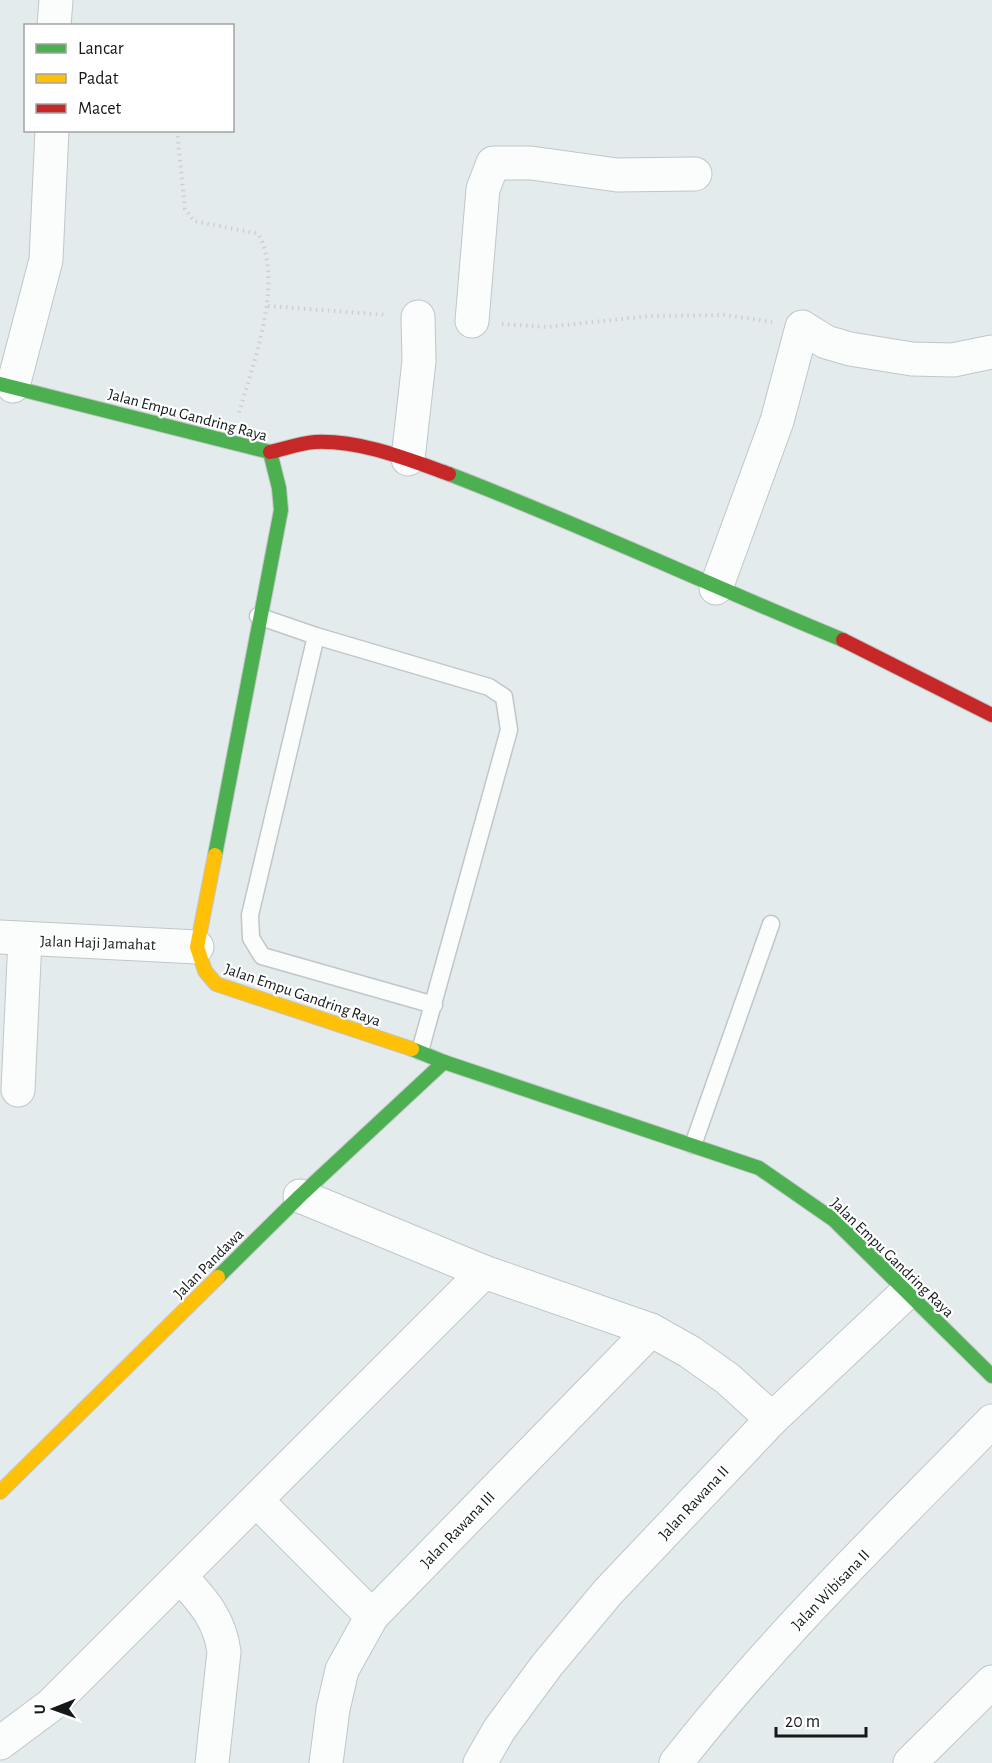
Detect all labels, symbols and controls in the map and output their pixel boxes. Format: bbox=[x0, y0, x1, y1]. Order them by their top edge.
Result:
legend bbox=[24, 24, 234, 132]
text: Lancar bbox=[78, 40, 124, 58]
text: Padat bbox=[78, 70, 119, 88]
text: Macet bbox=[78, 100, 122, 118]
street label: Jalan Empu Gandring Raya bbox=[106, 386, 269, 445]
street label: Jalan Haji Jamahat bbox=[40, 933, 156, 954]
street label: Jalan Empu Gandring Raya bbox=[222, 961, 383, 1030]
street label: Jalan Empu Gandring Raya bbox=[827, 1195, 957, 1321]
street label: Jalan Pandawa bbox=[171, 1226, 247, 1302]
street label: Jalan Rawana II bbox=[656, 1463, 732, 1543]
street label: Jalan Rawana III bbox=[418, 1489, 498, 1571]
street label: Jalan Wibisana II bbox=[789, 1547, 873, 1633]
north arrow bbox=[24, 1679, 84, 1739]
scale bar bbox=[776, 1700, 866, 1738]
text: U bbox=[32, 1704, 48, 1714]
text: 20 m bbox=[785, 1713, 820, 1731]

